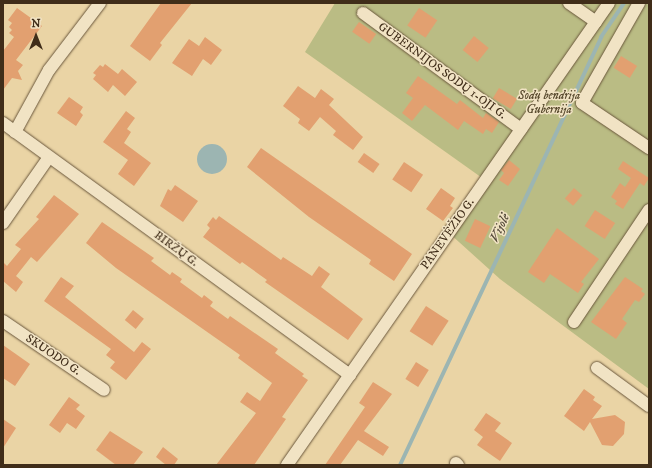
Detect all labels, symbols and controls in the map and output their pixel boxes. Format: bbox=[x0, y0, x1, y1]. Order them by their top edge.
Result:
north arrow bbox=[16, 16, 56, 56]
text: N bbox=[31, 17, 41, 31]
street label: GUBERNIJOS SODŲ 1-OJI G. bbox=[375, 20, 509, 122]
park label: Sodų bendrija Gubernija bbox=[518, 89, 580, 117]
street label: PANEVĖŽIO G. bbox=[418, 196, 478, 272]
water label: Vijolė bbox=[487, 211, 513, 245]
street label: BIRŽŲ G. bbox=[151, 228, 201, 270]
street label: SKUODO G. bbox=[23, 331, 83, 379]

